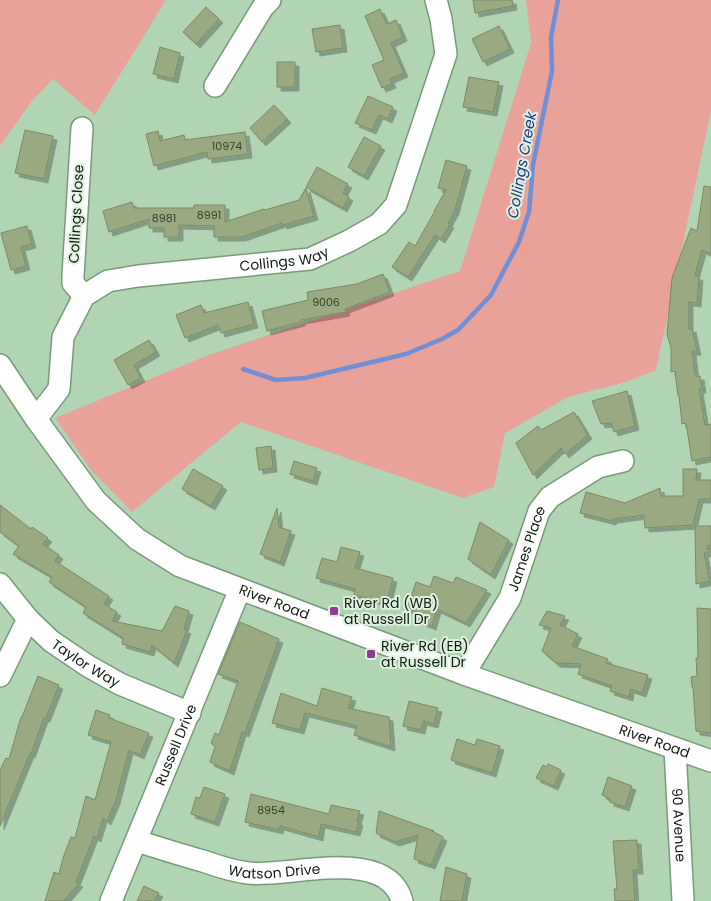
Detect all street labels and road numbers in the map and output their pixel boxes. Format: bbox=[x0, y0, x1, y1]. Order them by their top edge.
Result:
street label: Collings Close bbox=[63, 164, 89, 264]
street label: Collings Way bbox=[238, 242, 332, 276]
street label: James Place bbox=[503, 501, 550, 594]
street label: River Road bbox=[236, 579, 312, 624]
street label: Taylor Way bbox=[48, 634, 124, 692]
street label: Russell Drive bbox=[150, 701, 201, 789]
street label: River Road bbox=[616, 719, 693, 763]
street label: 90 Avenue bbox=[667, 787, 691, 863]
street label: Watson Drive bbox=[226, 859, 321, 884]

